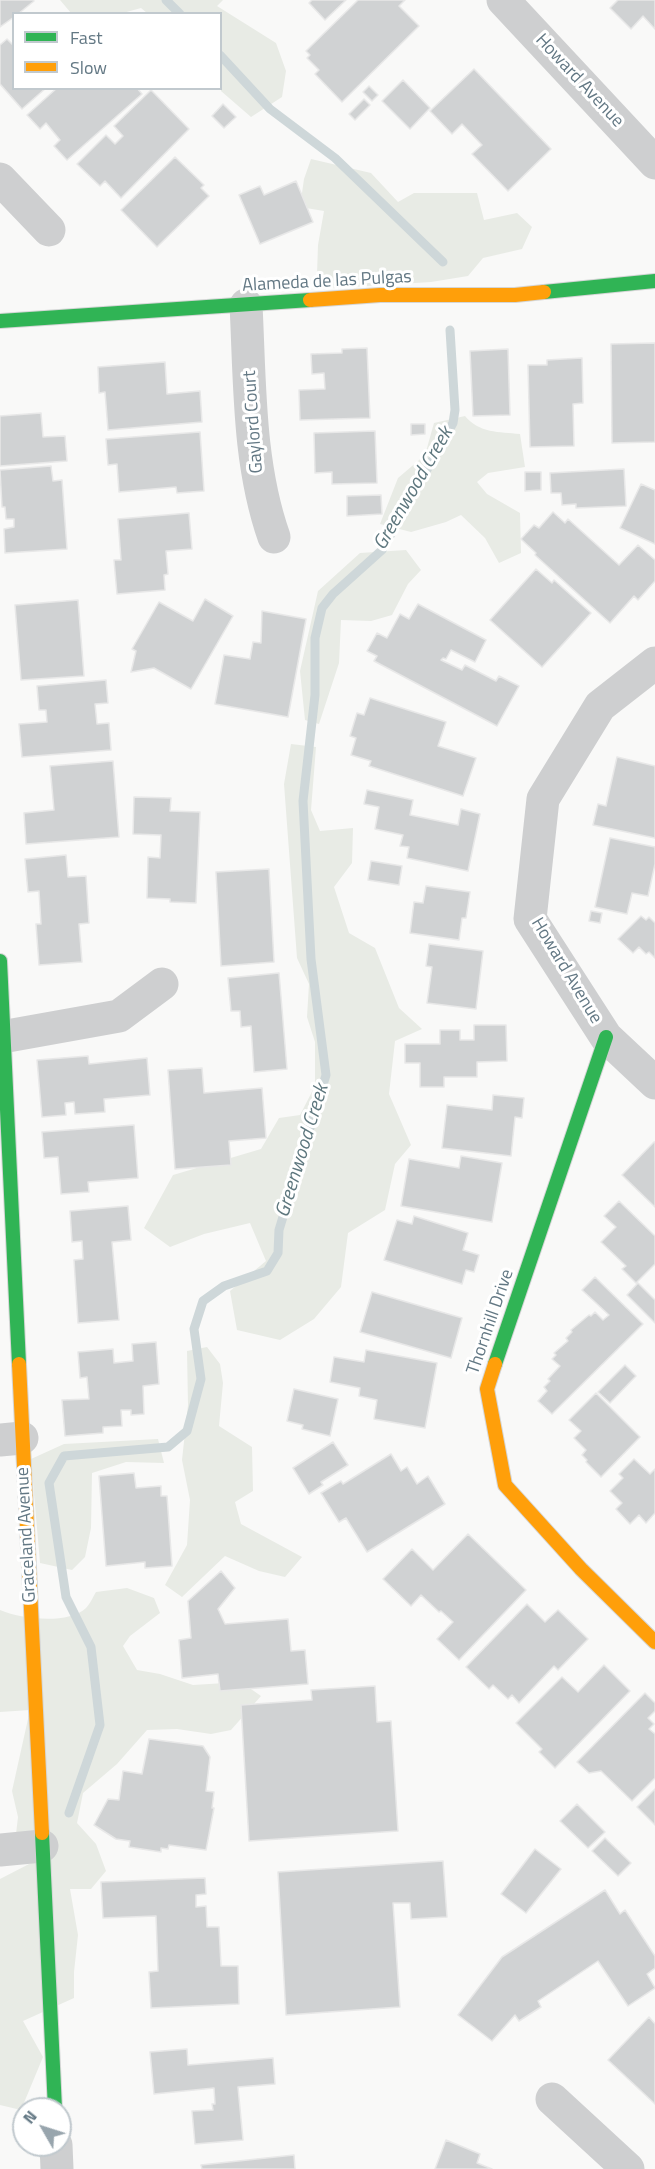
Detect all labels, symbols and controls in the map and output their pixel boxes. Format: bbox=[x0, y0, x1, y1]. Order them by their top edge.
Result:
legend bbox=[12, 12, 222, 90]
text: Fast bbox=[70, 24, 103, 51]
street label: Howard Avenue bbox=[530, 30, 628, 132]
text: Slow bbox=[70, 54, 107, 81]
street label: Alameda de las Pulgas bbox=[242, 267, 412, 297]
street label: Gaylord Court bbox=[240, 370, 268, 474]
water label: Greenwood Creek bbox=[369, 423, 459, 555]
street label: Howard Avenue bbox=[526, 914, 606, 1028]
water label: Greenwood Creek bbox=[271, 1082, 335, 1220]
street label: Thornhill Drive bbox=[463, 1267, 519, 1377]
street label: Graceland Avenue bbox=[13, 1467, 41, 1603]
north arrow bbox=[12, 2097, 72, 2157]
text: N bbox=[17, 2105, 42, 2129]

